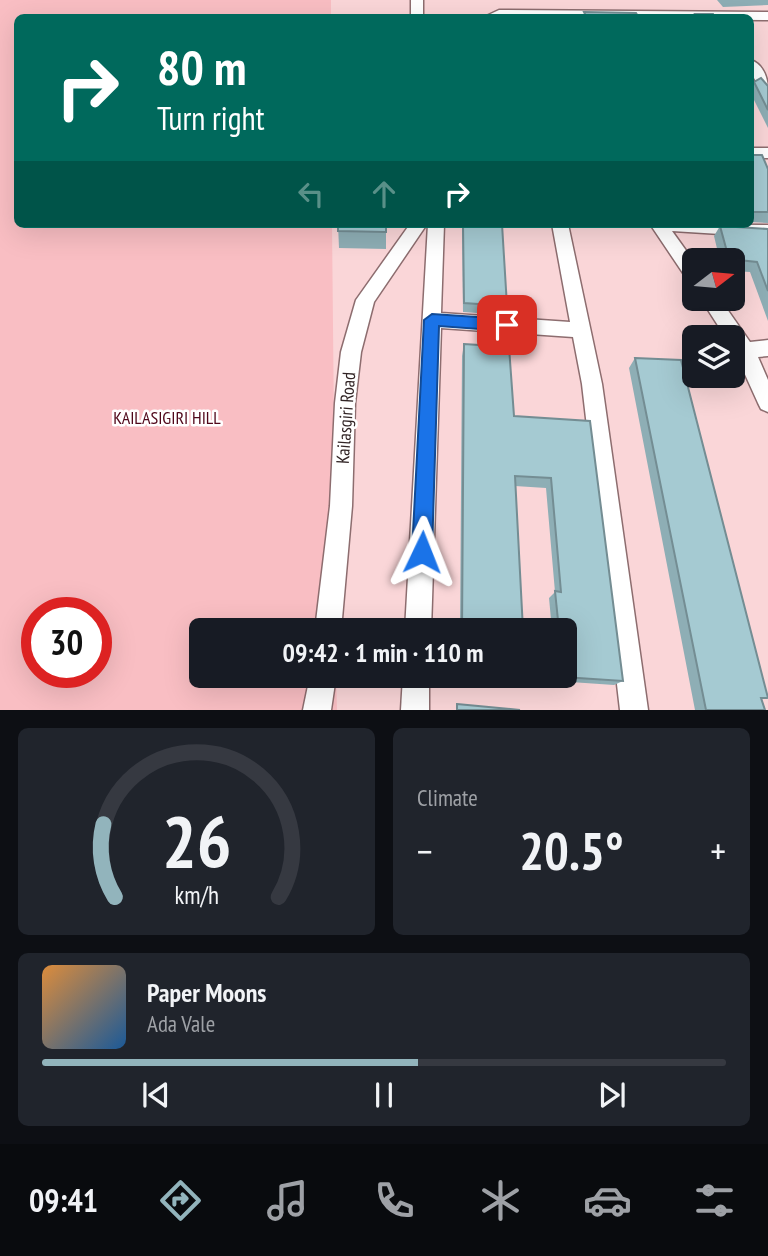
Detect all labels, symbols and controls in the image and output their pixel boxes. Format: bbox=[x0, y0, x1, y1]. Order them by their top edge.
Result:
text: 80 m bbox=[157, 35, 246, 99]
icon: right bbox=[42, 42, 133, 133]
text: Turn right bbox=[157, 97, 265, 139]
icon: left bbox=[292, 175, 330, 213]
icon: ahead bbox=[365, 175, 403, 213]
icon: right bbox=[438, 175, 476, 213]
north arrow bbox=[682, 248, 746, 312]
map controls bbox=[682, 248, 745, 388]
pin bbox=[477, 295, 537, 355]
icon: arrive bbox=[488, 306, 526, 344]
button: layers bbox=[682, 325, 745, 388]
street label: Kailasgiri Road bbox=[331, 371, 360, 465]
park label: KAILASIGIRI HILL bbox=[113, 406, 221, 429]
position arrow bbox=[385, 515, 459, 589]
speed limit sign: 30 bbox=[21, 597, 112, 688]
text: 09:42 · 1 min · 110 m bbox=[283, 636, 483, 669]
text: Climate bbox=[417, 783, 478, 812]
text: 26 bbox=[162, 794, 231, 888]
text: 20.5° bbox=[519, 817, 624, 884]
text: − bbox=[417, 826, 433, 875]
text: + bbox=[710, 826, 726, 875]
text: km/h bbox=[174, 879, 219, 911]
text: Paper Moons bbox=[147, 976, 266, 1009]
text: Ada Vale bbox=[147, 1009, 215, 1038]
icon: previous bbox=[137, 1076, 175, 1114]
icon: pause bbox=[365, 1076, 403, 1114]
icon: next bbox=[593, 1076, 631, 1114]
icon: directions bbox=[156, 1176, 205, 1225]
icon: music bbox=[263, 1176, 312, 1225]
icon: phone bbox=[370, 1176, 419, 1225]
icon: climate bbox=[476, 1176, 525, 1225]
icon: car bbox=[583, 1176, 632, 1225]
icon: filters bbox=[690, 1176, 739, 1225]
text: 09:41 bbox=[29, 1179, 98, 1221]

